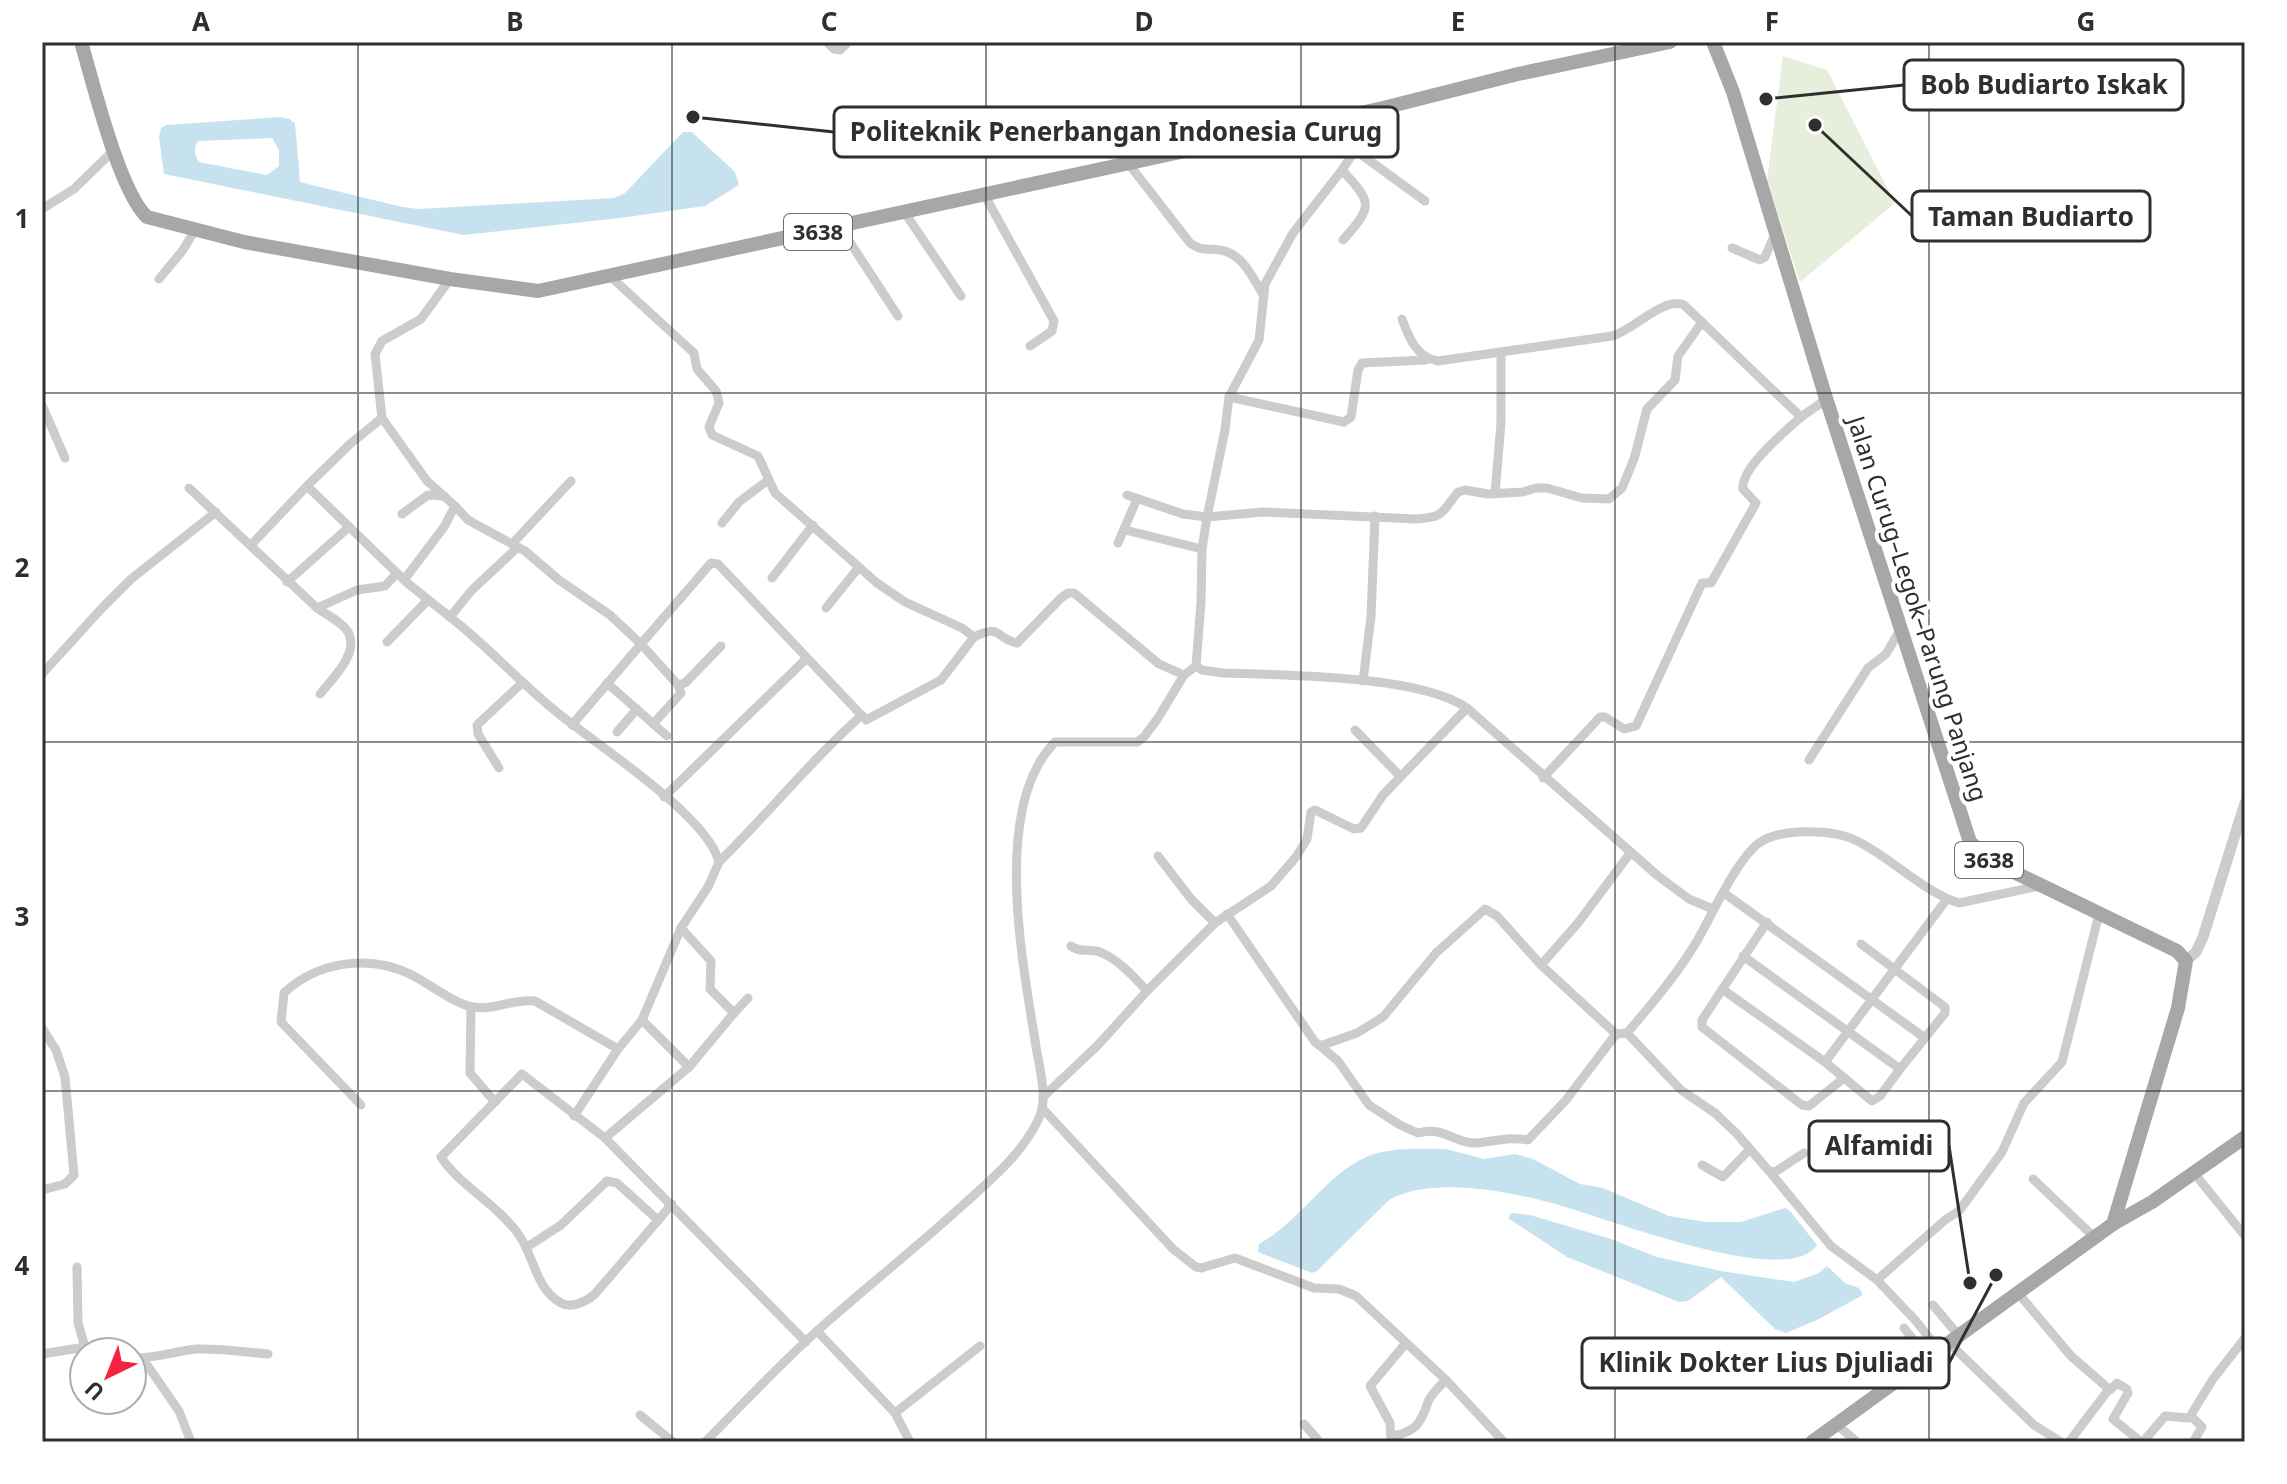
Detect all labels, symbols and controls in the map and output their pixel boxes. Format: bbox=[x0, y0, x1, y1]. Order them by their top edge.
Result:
text: A bbox=[192, 3, 210, 39]
text: B bbox=[506, 3, 524, 39]
text: C bbox=[821, 3, 837, 39]
text: D bbox=[1134, 3, 1154, 39]
text: E bbox=[1451, 3, 1465, 39]
text: F bbox=[1765, 3, 1779, 39]
text: G bbox=[2077, 3, 2095, 39]
callout: Bob Budiarto Iskak bbox=[1904, 60, 2183, 110]
text: Bob Budiarto Iskak bbox=[1920, 66, 2169, 102]
callout: Politeknik Penerbangan Indonesia Curug bbox=[834, 107, 1398, 157]
text: Politeknik Penerbangan Indonesia Curug bbox=[850, 113, 1382, 149]
callout: Taman Budiarto bbox=[1912, 191, 2150, 241]
text: Taman Budiarto bbox=[1928, 198, 2134, 234]
text: 1 bbox=[15, 200, 29, 236]
road number: 3638 bbox=[784, 214, 852, 250]
street label: Jalan Curug–Legok–Parung Panjang bbox=[1840, 410, 1996, 805]
text: 2 bbox=[15, 549, 30, 585]
road number: 3638 bbox=[1955, 842, 2023, 878]
text: 3 bbox=[15, 898, 29, 934]
callout: Alfamidi bbox=[1809, 1121, 1949, 1171]
text: Alfamidi bbox=[1825, 1127, 1933, 1163]
text: 4 bbox=[15, 1247, 30, 1283]
north arrow bbox=[68, 1336, 148, 1416]
callout: Klinik Dokter Lius Djuliadi bbox=[1582, 1338, 1949, 1388]
text: Klinik Dokter Lius Djuliadi bbox=[1599, 1344, 1933, 1380]
text: U bbox=[77, 1375, 110, 1408]

